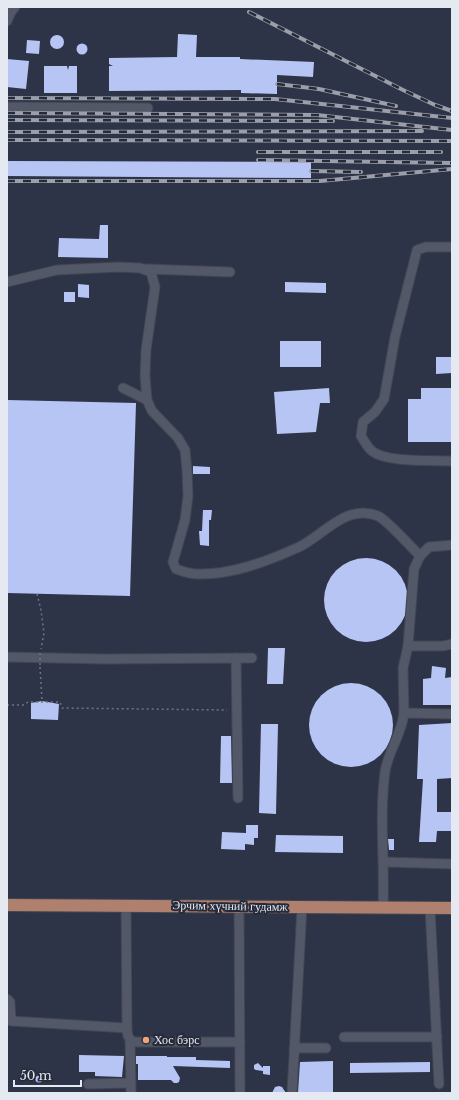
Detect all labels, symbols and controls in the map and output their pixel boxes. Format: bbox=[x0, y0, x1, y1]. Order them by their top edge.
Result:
street label: Эрчим хүчний гудамж bbox=[172, 897, 289, 914]
place label: Хос бэрс bbox=[154, 1032, 200, 1047]
marker: Хос бэрс bbox=[141, 1035, 151, 1045]
scale bar bbox=[14, 1062, 81, 1088]
text: 50 m bbox=[20, 1068, 52, 1083]

